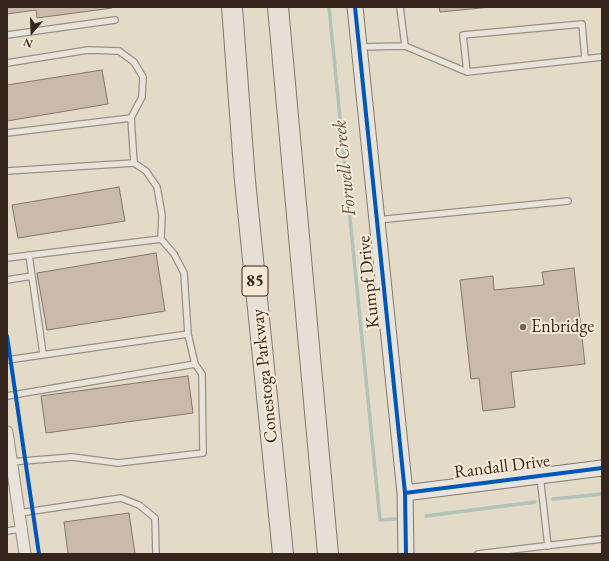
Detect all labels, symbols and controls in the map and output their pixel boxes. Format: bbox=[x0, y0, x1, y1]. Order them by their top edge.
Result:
north arrow bbox=[12, 12, 52, 52]
text: N bbox=[22, 35, 35, 51]
water label: Forwell Creek bbox=[329, 119, 361, 217]
street label: Kumpf Drive bbox=[353, 235, 385, 329]
road number: 85 bbox=[242, 266, 268, 296]
street label: Conestoga Parkway bbox=[247, 308, 283, 444]
place label: Enbridge bbox=[531, 316, 594, 338]
marker: Enbridge bbox=[518, 322, 528, 332]
street label: Randall Drive bbox=[453, 450, 551, 484]

